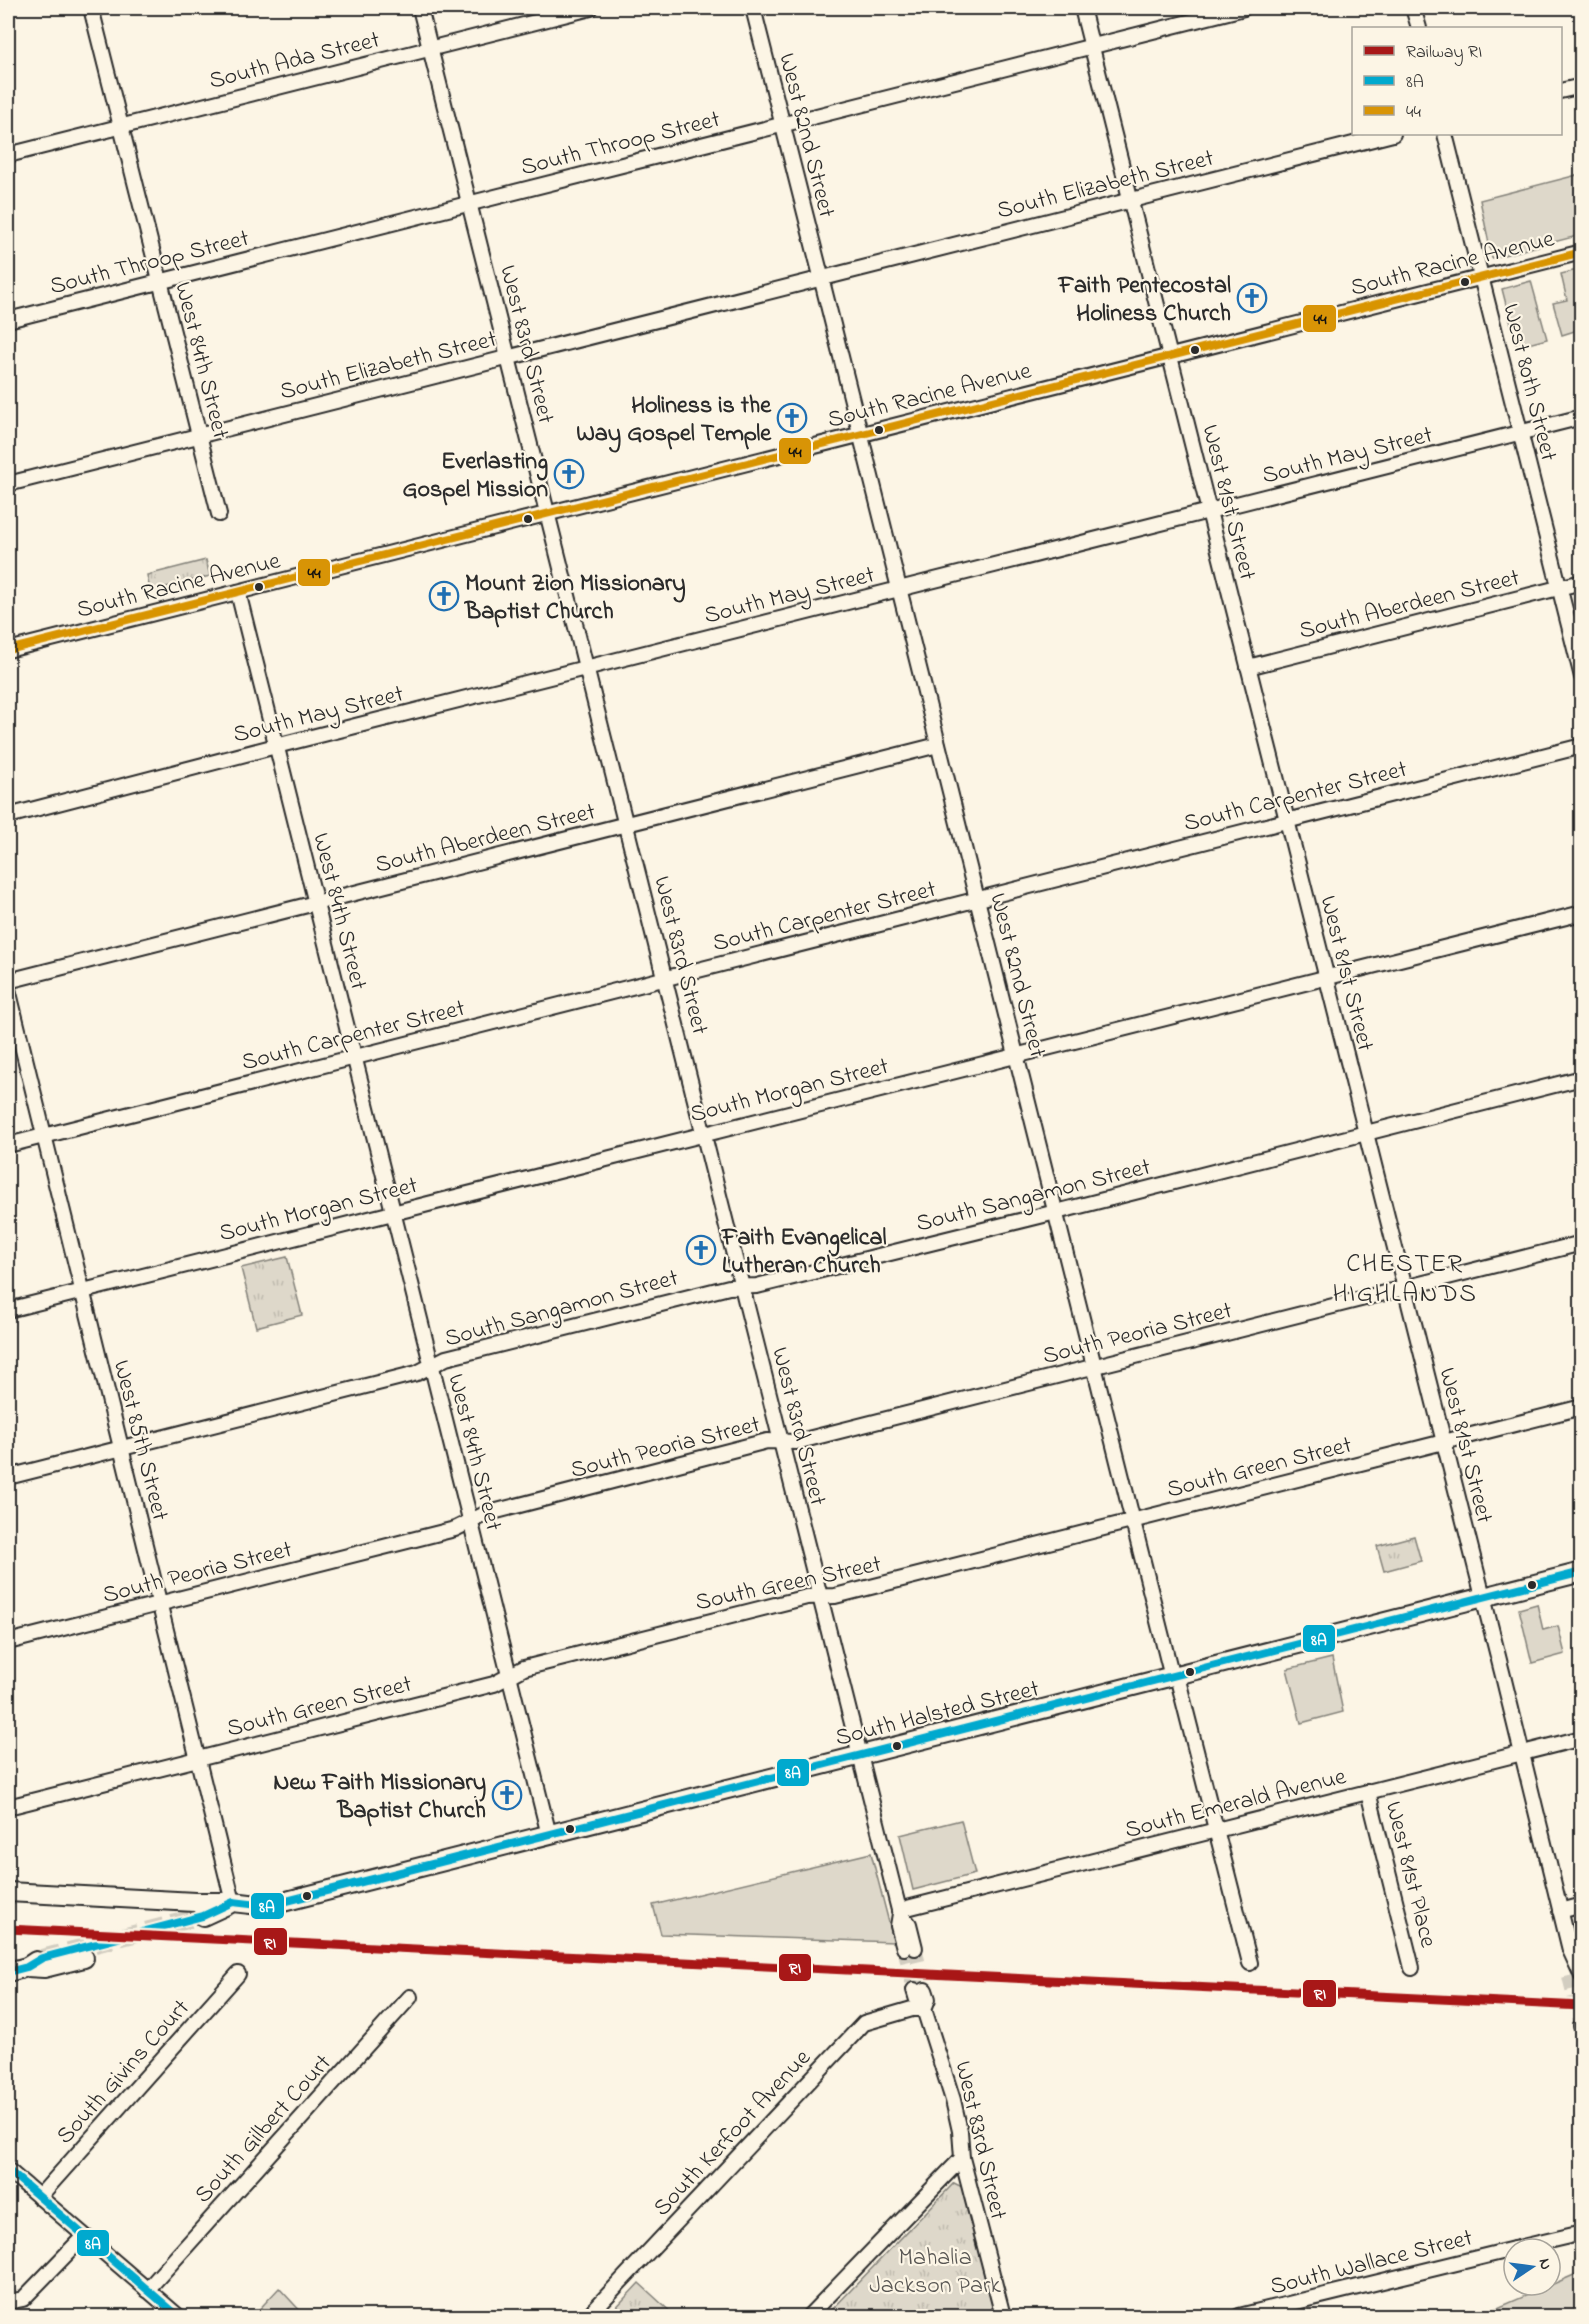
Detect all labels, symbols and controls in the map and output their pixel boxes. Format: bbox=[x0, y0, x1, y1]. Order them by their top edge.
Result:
street label: South Ada Street bbox=[206, 23, 384, 100]
legend bbox=[1352, 27, 1562, 135]
text: Railway RI bbox=[1406, 40, 1482, 66]
street label: West 82nd Street bbox=[768, 50, 843, 222]
text: 8A bbox=[1406, 70, 1424, 96]
text: 44 bbox=[1406, 100, 1421, 126]
street label: South Throop Street bbox=[517, 103, 724, 186]
street label: South Elizabeth Street bbox=[994, 142, 1218, 229]
street label: South Throop Street bbox=[46, 222, 253, 305]
street label: South Racine Avenue bbox=[1347, 222, 1558, 307]
street label: West 83rd Street bbox=[489, 262, 562, 427]
place label: Faith Pentecostal Holiness Church bbox=[1057, 269, 1231, 332]
unlabelled marker bbox=[1459, 276, 1471, 288]
street label: West 84th Street bbox=[164, 279, 237, 443]
church icon: Faith Pentecostal Holiness Church bbox=[1236, 282, 1268, 314]
street label: West 80th Street bbox=[1492, 300, 1565, 465]
line badge: 44 bbox=[1302, 304, 1337, 333]
text: 44 bbox=[1312, 308, 1327, 332]
street label: South Elizabeth Street bbox=[277, 323, 501, 410]
unlabelled marker bbox=[1189, 344, 1201, 356]
street label: South Racine Avenue bbox=[824, 354, 1035, 439]
place label: Holiness is the Way Gospel Temple bbox=[576, 389, 772, 453]
church icon: Holiness is the Way Gospel Temple bbox=[776, 402, 808, 434]
street label: South May Street bbox=[1259, 418, 1437, 495]
street label: West 81st Street bbox=[1191, 421, 1264, 584]
unlabelled marker bbox=[873, 424, 885, 436]
line badge: 44 bbox=[778, 437, 812, 465]
text: 44 bbox=[787, 441, 802, 465]
place label: Everlasting Gospel Mission bbox=[402, 445, 548, 508]
church icon: Everlasting Gospel Mission bbox=[553, 458, 585, 490]
unlabelled marker bbox=[522, 513, 534, 525]
street label: South Racine Avenue bbox=[73, 544, 284, 629]
line badge: 44 bbox=[297, 558, 331, 587]
street label: South May Street bbox=[701, 558, 879, 635]
street label: South Aberdeen Street bbox=[1296, 561, 1523, 650]
text: 44 bbox=[306, 562, 321, 586]
place label: Mount Zion Missionary Baptist Church bbox=[464, 567, 686, 630]
church icon: Mount Zion Missionary Baptist Church bbox=[428, 580, 460, 612]
unlabelled marker bbox=[253, 581, 265, 593]
street label: South May Street bbox=[230, 677, 408, 754]
street label: South Carpenter Street bbox=[1180, 753, 1411, 842]
street label: South Aberdeen Street bbox=[372, 795, 599, 884]
street label: West 84th Street bbox=[302, 830, 375, 994]
street label: West 83rd Street bbox=[643, 873, 716, 1038]
street label: South Carpenter Street bbox=[709, 873, 940, 962]
street label: West 82nd Street bbox=[979, 890, 1054, 1062]
street label: West 81st Street bbox=[1309, 892, 1382, 1055]
street label: South Carpenter Street bbox=[238, 992, 469, 1081]
street label: South Morgan Street bbox=[687, 1050, 893, 1133]
street label: South Sangamon Street bbox=[913, 1150, 1154, 1242]
street label: South Morgan Street bbox=[216, 1169, 422, 1252]
place label: Faith Evangelical Lutheran Church bbox=[721, 1221, 886, 1284]
church icon: Faith Evangelical Lutheran Church bbox=[685, 1234, 717, 1266]
district label: CHESTER HIGHLANDS bbox=[1332, 1246, 1478, 1314]
street label: South Sangamon Street bbox=[441, 1261, 682, 1357]
street label: South Peoria Street bbox=[1039, 1294, 1236, 1375]
street label: West 83rd Street bbox=[761, 1344, 834, 1509]
street label: West 85th Street bbox=[103, 1357, 176, 1525]
street label: West 81st Street bbox=[1428, 1364, 1501, 1527]
street label: West 84th Street bbox=[437, 1371, 510, 1535]
street label: South Peoria Street bbox=[567, 1408, 764, 1489]
street label: South Green Street bbox=[1164, 1429, 1356, 1508]
street label: South Peoria Street bbox=[99, 1533, 296, 1614]
street label: South Green Street bbox=[692, 1548, 885, 1621]
unlabelled marker bbox=[1526, 1579, 1538, 1591]
line badge: 8A bbox=[1302, 1624, 1336, 1653]
text: 8A bbox=[1310, 1629, 1327, 1653]
unlabelled marker bbox=[1184, 1666, 1196, 1678]
street label: South Green Street bbox=[224, 1668, 416, 1747]
street label: South Halsted Street bbox=[832, 1672, 1043, 1757]
unlabelled marker bbox=[891, 1740, 903, 1752]
line badge: 8A bbox=[776, 1758, 810, 1787]
street label: South Emerald Avenue bbox=[1121, 1760, 1350, 1849]
text: 8A bbox=[784, 1762, 801, 1786]
place label: New Faith Missionary Baptist Church bbox=[273, 1766, 486, 1829]
church icon: New Faith Missionary Baptist Church bbox=[491, 1779, 523, 1811]
street label: West 81st Place bbox=[1375, 1798, 1445, 1952]
unlabelled marker bbox=[564, 1823, 576, 1835]
unlabelled marker bbox=[301, 1890, 313, 1902]
line badge: 8A bbox=[250, 1892, 285, 1920]
text: 8A bbox=[258, 1896, 275, 1920]
line badge: RI bbox=[253, 1927, 288, 1956]
text: RI bbox=[263, 1932, 277, 1956]
line badge: RI bbox=[778, 1953, 812, 1982]
text: RI bbox=[788, 1957, 802, 1981]
line badge: RI bbox=[1302, 1979, 1337, 2008]
text: RI bbox=[1313, 1983, 1327, 2007]
street label: South Givins Court bbox=[49, 1992, 199, 2153]
street label: South Kerfoot Avenue bbox=[646, 2042, 820, 2225]
street label: South Gilbert Court bbox=[187, 2047, 340, 2212]
street label: West 83rd Street bbox=[944, 2058, 1015, 2223]
street label: South Wallace Street bbox=[1267, 2221, 1476, 2306]
line badge: 8A bbox=[76, 2229, 110, 2257]
text: 8A bbox=[84, 2233, 101, 2257]
north arrow bbox=[1502, 2237, 1562, 2297]
park label: Mahalia Jackson Park bbox=[869, 2241, 1001, 2304]
text: N bbox=[1532, 2256, 1558, 2272]

